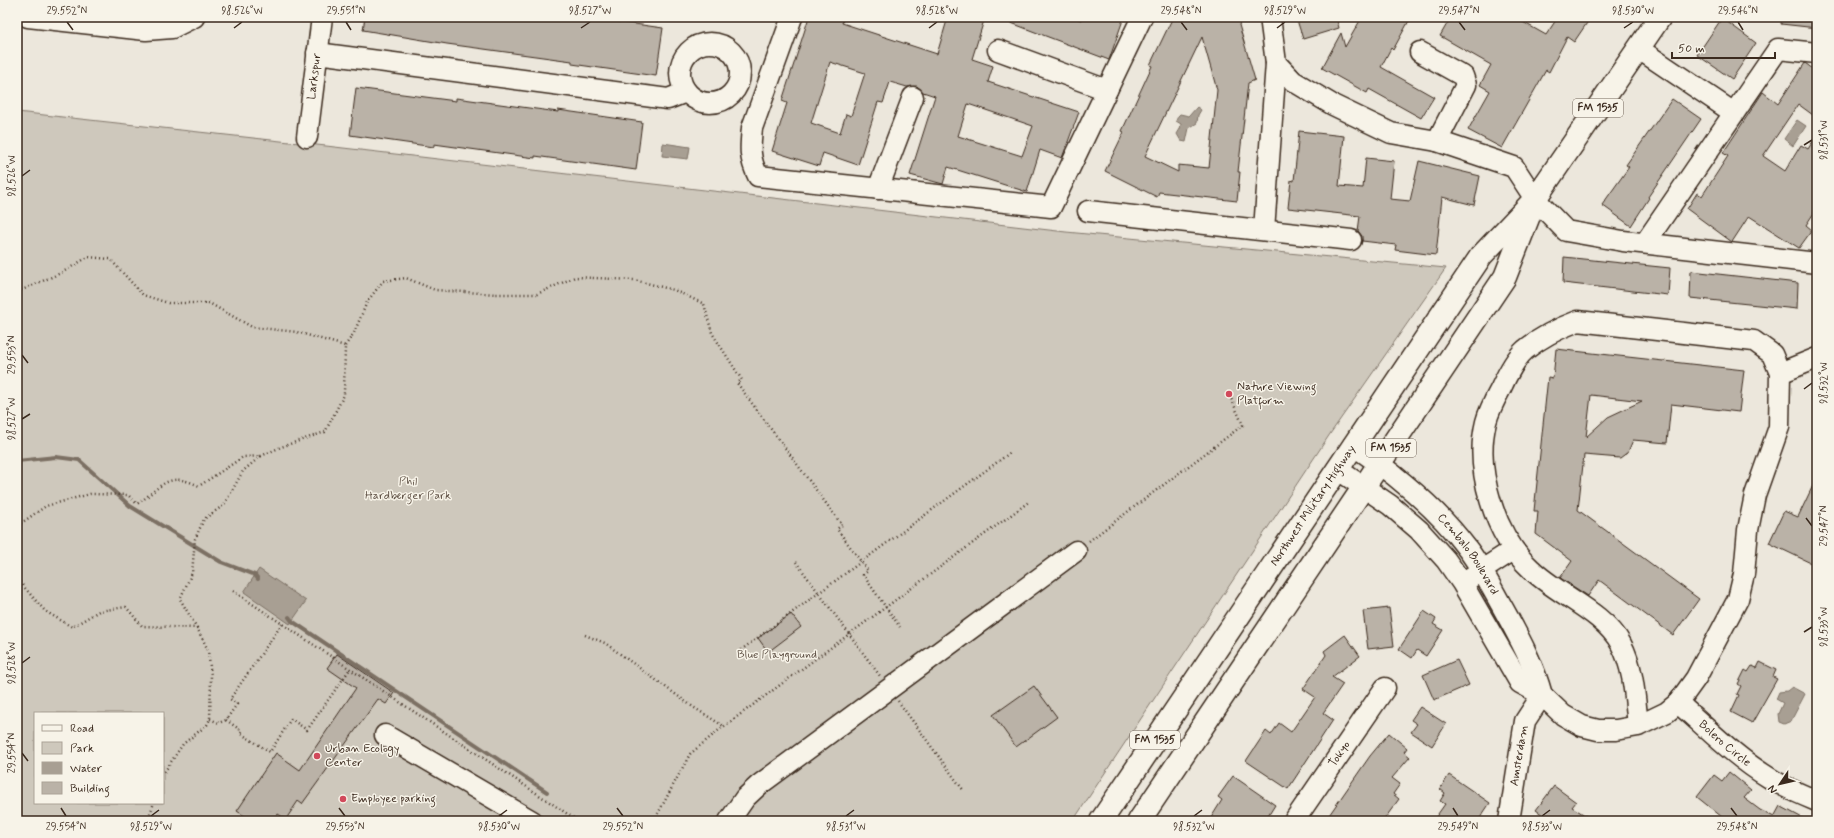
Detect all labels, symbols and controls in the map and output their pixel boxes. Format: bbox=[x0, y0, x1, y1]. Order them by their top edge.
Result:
text: 29.552°N bbox=[47, 4, 88, 18]
text: 98.526°W bbox=[221, 4, 263, 18]
text: 29.551°N bbox=[327, 4, 366, 18]
text: 98.527°W bbox=[569, 4, 611, 18]
text: 98.528°W bbox=[916, 4, 958, 18]
text: 29.548°N bbox=[1161, 4, 1202, 18]
text: 98.529°W bbox=[1264, 4, 1306, 18]
text: 29.547°N bbox=[1439, 4, 1480, 18]
text: 98.530°W bbox=[1612, 4, 1654, 18]
text: 29.546°N bbox=[1718, 4, 1758, 18]
scale bar bbox=[1672, 34, 1775, 60]
text: 50 m bbox=[1678, 41, 1705, 57]
street label: Larkspur bbox=[304, 52, 325, 101]
road number: FM 1535 bbox=[1573, 99, 1623, 117]
text: 98.531°W bbox=[1817, 120, 1831, 160]
text: 98.526°W bbox=[5, 155, 19, 197]
text: 29.553°N bbox=[5, 335, 19, 374]
text: 98.532°W bbox=[1817, 362, 1831, 404]
place label: Nature Viewing Platform bbox=[1237, 379, 1317, 410]
marker: Nature Viewing Platform bbox=[1224, 389, 1234, 399]
text: 98.527°W bbox=[5, 398, 19, 440]
road number: FM 1535 bbox=[1366, 439, 1416, 457]
street label: Northwest Military Highway bbox=[1267, 442, 1360, 569]
park label: Phil Hardberger Park bbox=[365, 474, 451, 505]
text: 29.547°N bbox=[1817, 505, 1831, 546]
street label: Cembalo Boulevard bbox=[1433, 510, 1502, 598]
text: 98.533°W bbox=[1817, 607, 1831, 647]
text: 98.528°W bbox=[5, 642, 19, 684]
park label: Blue Playground bbox=[737, 647, 817, 663]
legend bbox=[34, 712, 164, 804]
street label: Bolero Circle bbox=[1695, 717, 1754, 771]
text: Road bbox=[70, 721, 94, 737]
street label: Amsterdam bbox=[1507, 724, 1532, 787]
road number: FM 1535 bbox=[1130, 731, 1180, 749]
text: 29.554°N bbox=[5, 732, 19, 773]
street label: Tokyo bbox=[1325, 738, 1354, 770]
text: Park bbox=[70, 741, 94, 757]
place label: Urban Ecology Center bbox=[325, 741, 400, 771]
marker: Urban Ecology Center bbox=[312, 751, 322, 761]
text: Water bbox=[70, 761, 102, 777]
north arrow bbox=[1760, 764, 1800, 804]
text: Building bbox=[70, 781, 110, 798]
text: N bbox=[1765, 782, 1780, 796]
place label: Employee parking bbox=[351, 791, 436, 808]
marker: Employee parking bbox=[338, 794, 348, 804]
text: 29.554°N bbox=[46, 820, 87, 834]
text: 98.529°W bbox=[130, 820, 172, 834]
text: 29.553°N bbox=[326, 820, 365, 834]
text: 98.530°W bbox=[478, 820, 520, 834]
text: 29.552°N bbox=[603, 820, 644, 834]
text: 98.531°W bbox=[826, 820, 866, 834]
text: 98.532°W bbox=[1173, 820, 1215, 834]
text: 29.549°N bbox=[1438, 820, 1479, 834]
text: 98.533°W bbox=[1522, 820, 1562, 834]
text: 29.548°N bbox=[1717, 820, 1758, 834]

